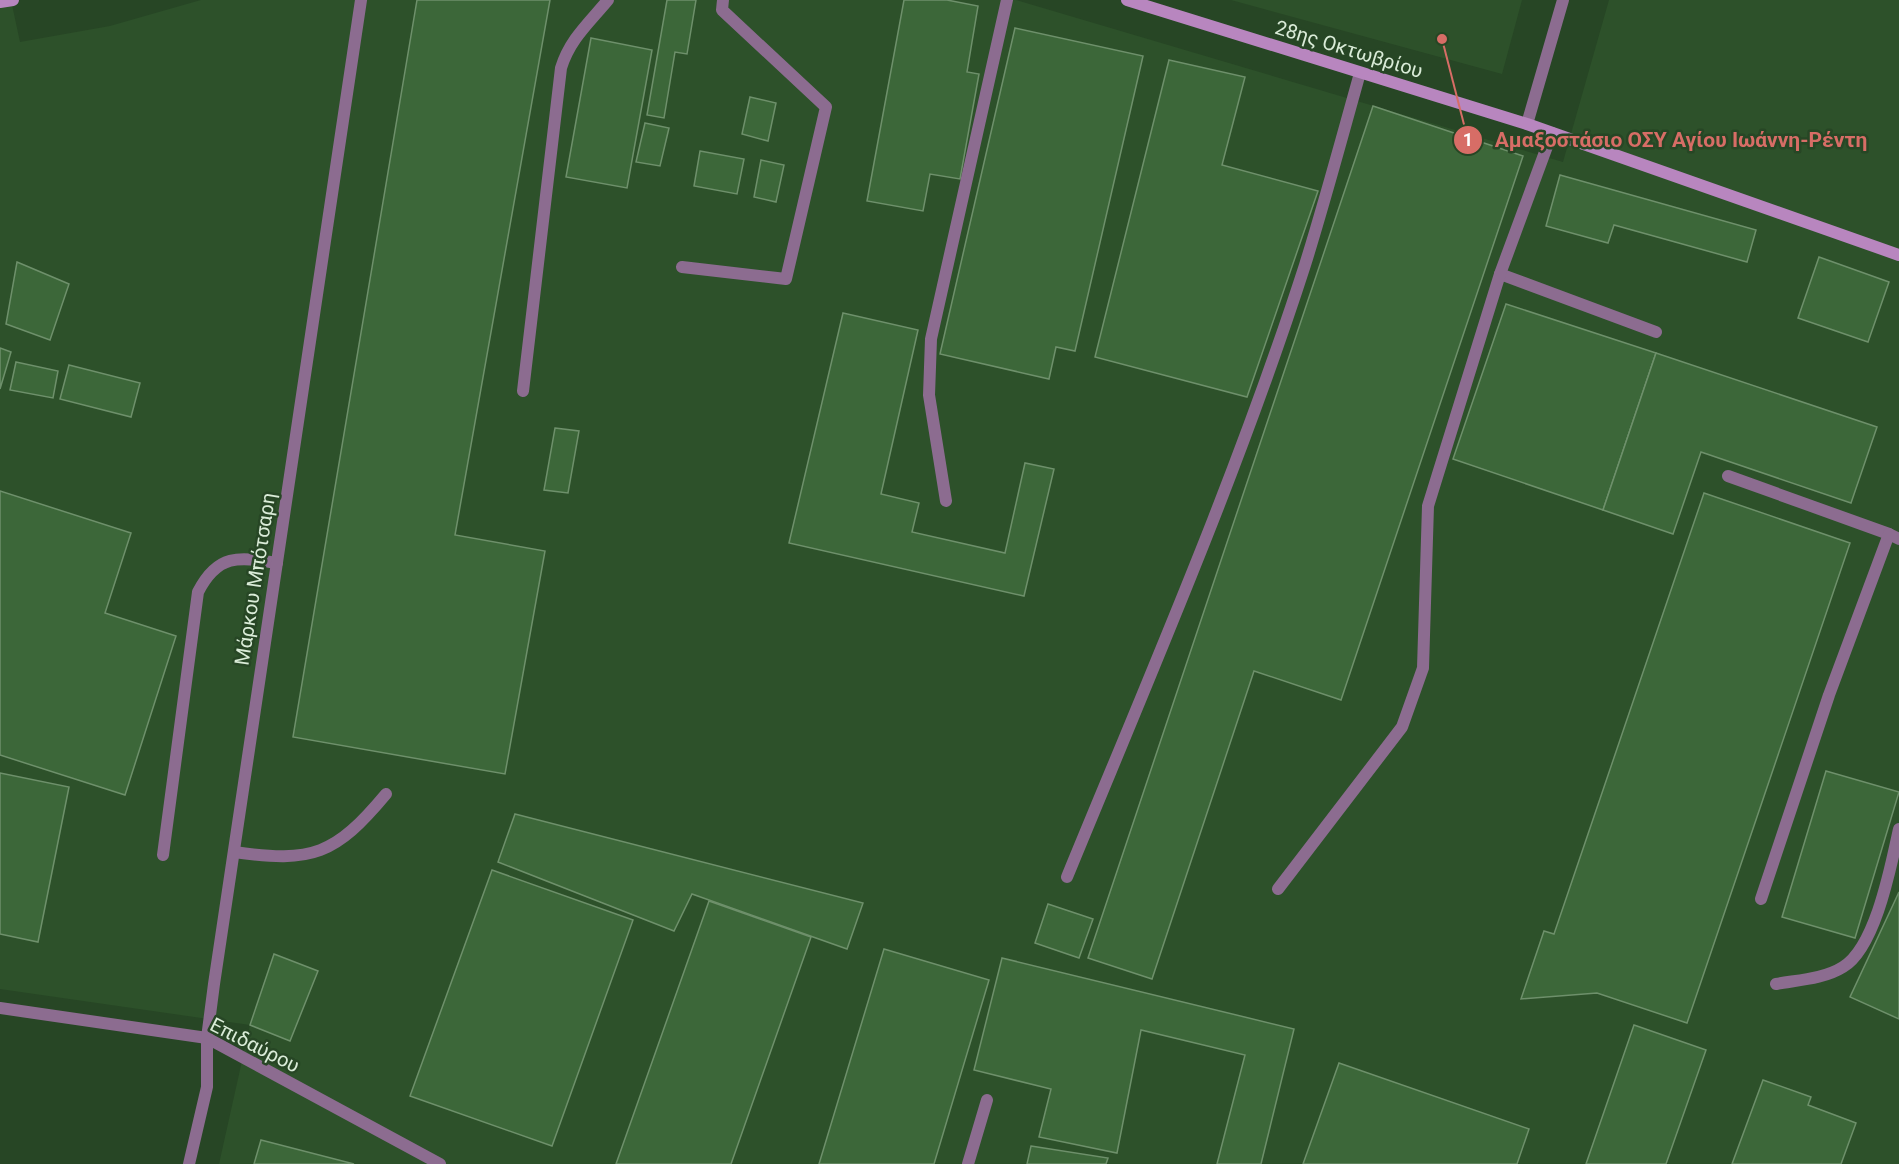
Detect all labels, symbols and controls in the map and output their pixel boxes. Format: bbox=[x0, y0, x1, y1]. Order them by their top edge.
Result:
street label: 28ης Οκτωβρίου bbox=[1272, 15, 1426, 83]
callout: Αμαξοστάσιο ΟΣΥ Αγίου Ιωάννη-Ρέντη bbox=[1453, 120, 1879, 159]
text: Αμαξοστάσιο ΟΣΥ Αγίου Ιωάννη-Ρέντη bbox=[1495, 128, 1867, 152]
text: 1 bbox=[1463, 129, 1473, 150]
street label: Μάρκου Μπότσαρη bbox=[229, 491, 281, 667]
street label: Επιδαύρου bbox=[206, 1012, 304, 1078]

